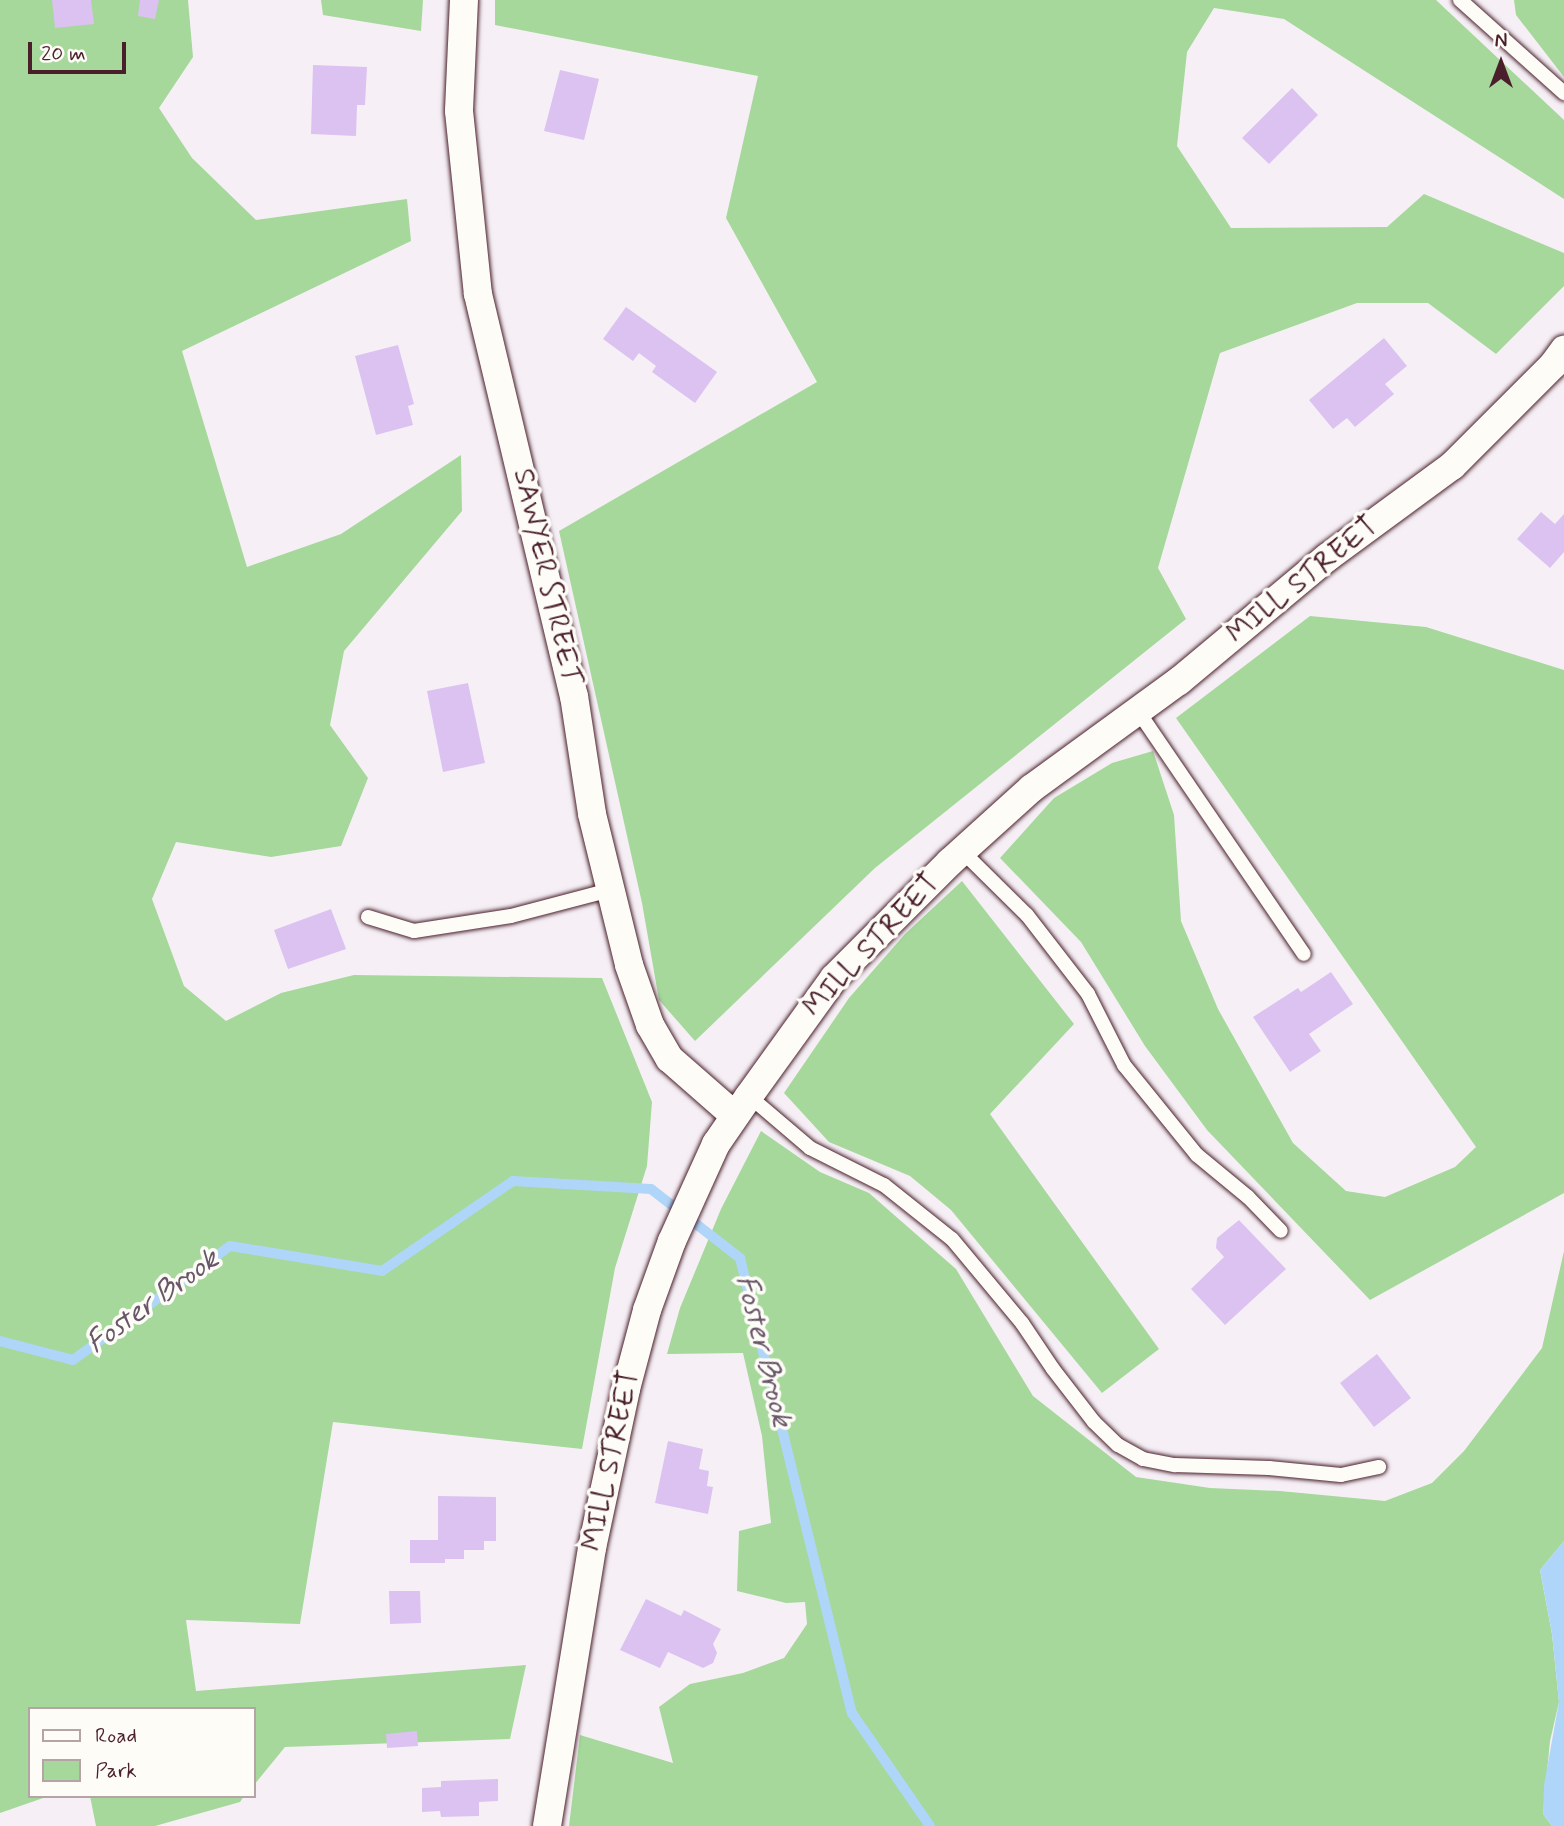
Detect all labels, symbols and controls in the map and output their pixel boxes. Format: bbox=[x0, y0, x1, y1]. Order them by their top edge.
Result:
scale bar bbox=[32, 28, 130, 72]
north arrow bbox=[1466, 28, 1536, 98]
text: N bbox=[1495, 29, 1507, 54]
text: 20 m bbox=[41, 40, 86, 68]
street label: SAWYER STREET bbox=[505, 465, 587, 689]
street label: MILL STREET bbox=[1221, 510, 1385, 652]
street label: MILL STREET bbox=[797, 867, 947, 1025]
water label: Foster Brook bbox=[79, 1242, 227, 1362]
water label: Foster Brook bbox=[727, 1271, 799, 1431]
street label: MILL STREET bbox=[576, 1368, 648, 1554]
legend bbox=[28, 1707, 256, 1798]
text: Road bbox=[95, 1722, 137, 1750]
text: Park bbox=[95, 1757, 137, 1785]

